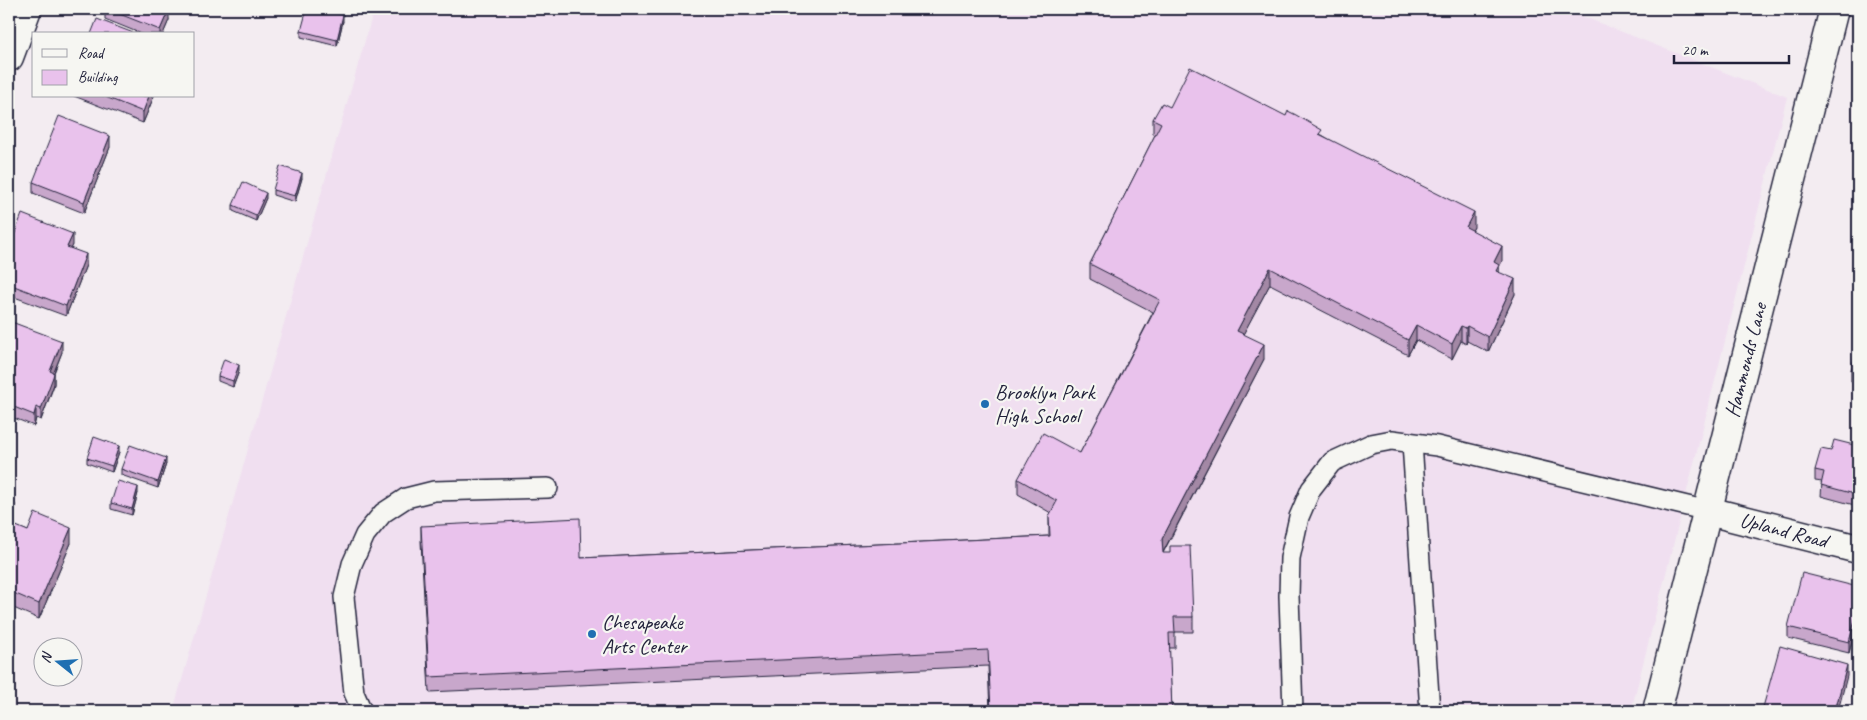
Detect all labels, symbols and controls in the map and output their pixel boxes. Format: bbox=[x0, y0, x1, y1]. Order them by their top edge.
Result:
legend bbox=[32, 32, 195, 98]
scale bar bbox=[1674, 32, 1790, 64]
text: 20 m bbox=[1682, 41, 1709, 60]
text: Road bbox=[78, 44, 105, 63]
text: Building bbox=[78, 68, 118, 87]
street label: Hammonds Lane bbox=[1719, 298, 1773, 420]
place label: Brooklyn Park High School bbox=[995, 379, 1097, 429]
marker: Brooklyn Park High School bbox=[979, 398, 991, 410]
street label: Upland Road bbox=[1737, 507, 1834, 555]
place label: Chesapeake Arts Center bbox=[602, 609, 688, 659]
marker: Chesapeake Arts Center bbox=[586, 628, 598, 640]
north arrow bbox=[32, 638, 82, 688]
text: N bbox=[37, 649, 56, 665]

